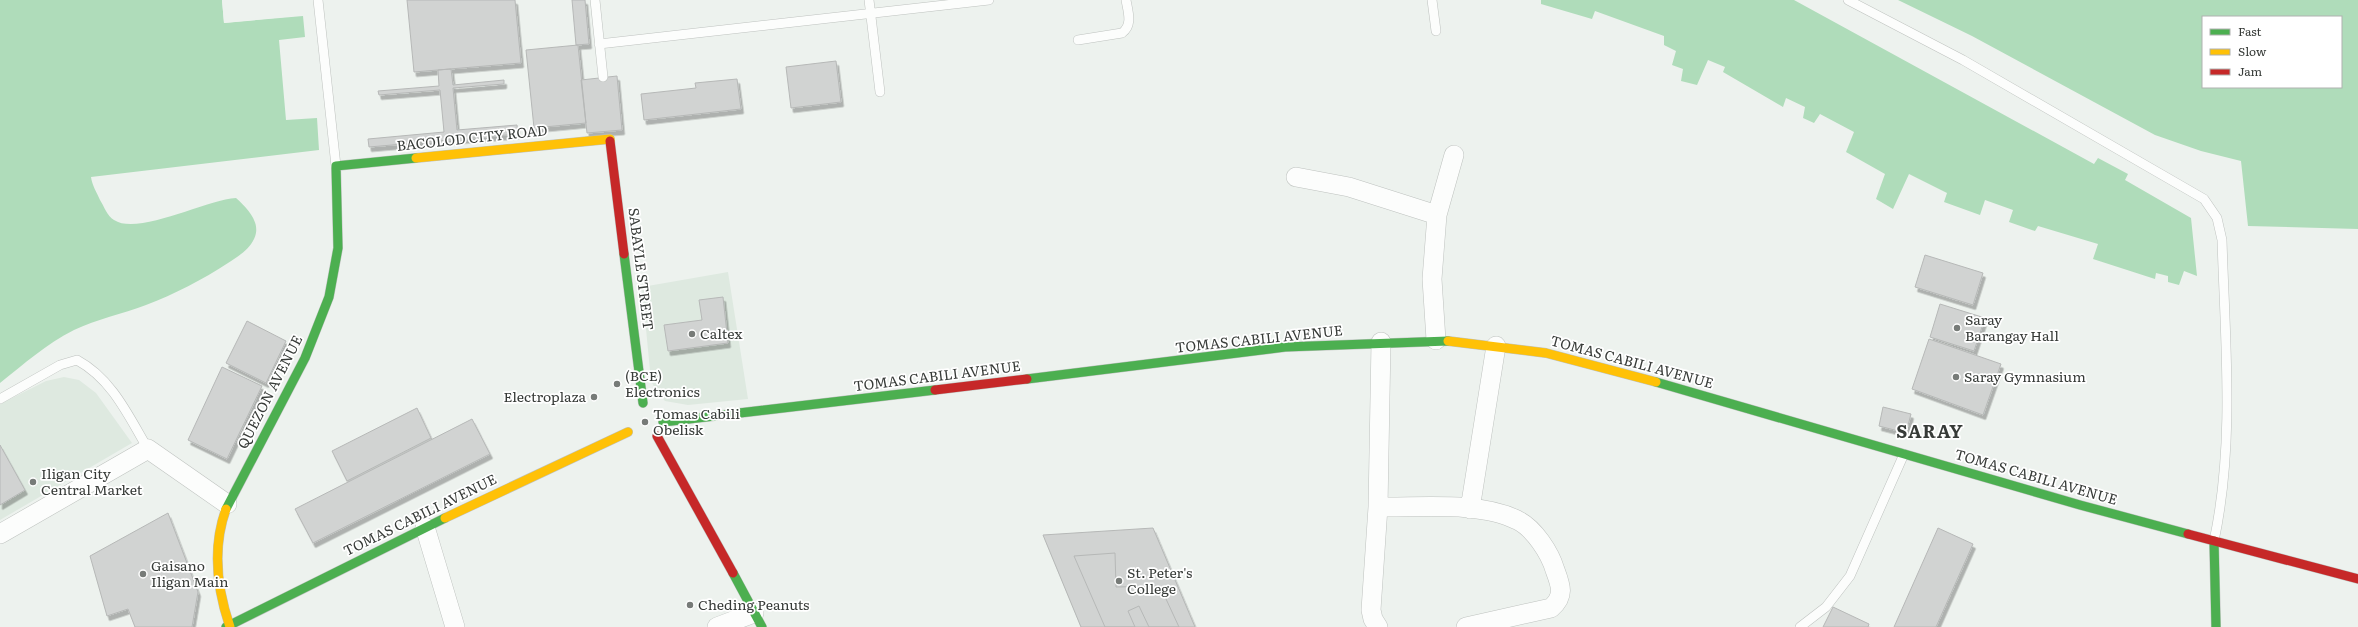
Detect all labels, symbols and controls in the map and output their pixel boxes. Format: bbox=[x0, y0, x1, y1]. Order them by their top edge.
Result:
legend bbox=[2202, 16, 2342, 88]
text: Fast bbox=[2238, 22, 2262, 40]
text: Slow bbox=[2238, 42, 2267, 60]
text: Jam bbox=[2238, 62, 2263, 80]
street label: BACOLOD CITY ROAD bbox=[396, 119, 549, 155]
street label: SABAYLE STREET bbox=[625, 207, 659, 331]
place label: Saray Barangay Hall bbox=[1965, 309, 2059, 345]
street label: TOMAS CABILI AVENUE bbox=[1174, 319, 1344, 357]
place label: Caltex bbox=[700, 323, 743, 343]
marker: Saray Barangay Hall bbox=[1952, 323, 1962, 333]
marker: Caltex bbox=[687, 329, 697, 339]
street label: TOMAS CABILI AVENUE bbox=[1548, 330, 1716, 392]
street label: QUEZON AVENUE bbox=[232, 331, 306, 452]
street label: TOMAS CABILI AVENUE bbox=[852, 355, 1022, 395]
place label: (BCE) Electronics bbox=[625, 365, 700, 401]
place label: Saray Gymnasium bbox=[1964, 366, 2086, 386]
marker: Saray Gymnasium bbox=[1951, 372, 1961, 382]
marker: (BCE) Electronics bbox=[612, 379, 622, 389]
place label: Electroplaza bbox=[503, 386, 586, 406]
marker: Electroplaza bbox=[589, 392, 599, 402]
place label: Tomas Cabili Obelisk bbox=[653, 403, 740, 439]
marker: Tomas Cabili Obelisk bbox=[640, 417, 650, 427]
district label: SARAY bbox=[1896, 417, 1964, 444]
street label: TOMAS CABILI AVENUE bbox=[1953, 443, 2120, 509]
place label: Iligan City Central Market bbox=[41, 463, 143, 499]
street label: TOMAS CABILI AVENUE bbox=[340, 468, 500, 560]
marker: Iligan City Central Market bbox=[28, 477, 38, 487]
place label: Gaisano Iligan Main bbox=[151, 555, 228, 591]
place label: St. Peter's College bbox=[1127, 562, 1192, 598]
marker: Gaisano Iligan Main bbox=[138, 569, 148, 579]
marker: St. Peter's College bbox=[1114, 576, 1124, 586]
place label: Cheding Peanuts bbox=[698, 594, 809, 614]
marker: Cheding Peanuts bbox=[685, 600, 695, 610]

